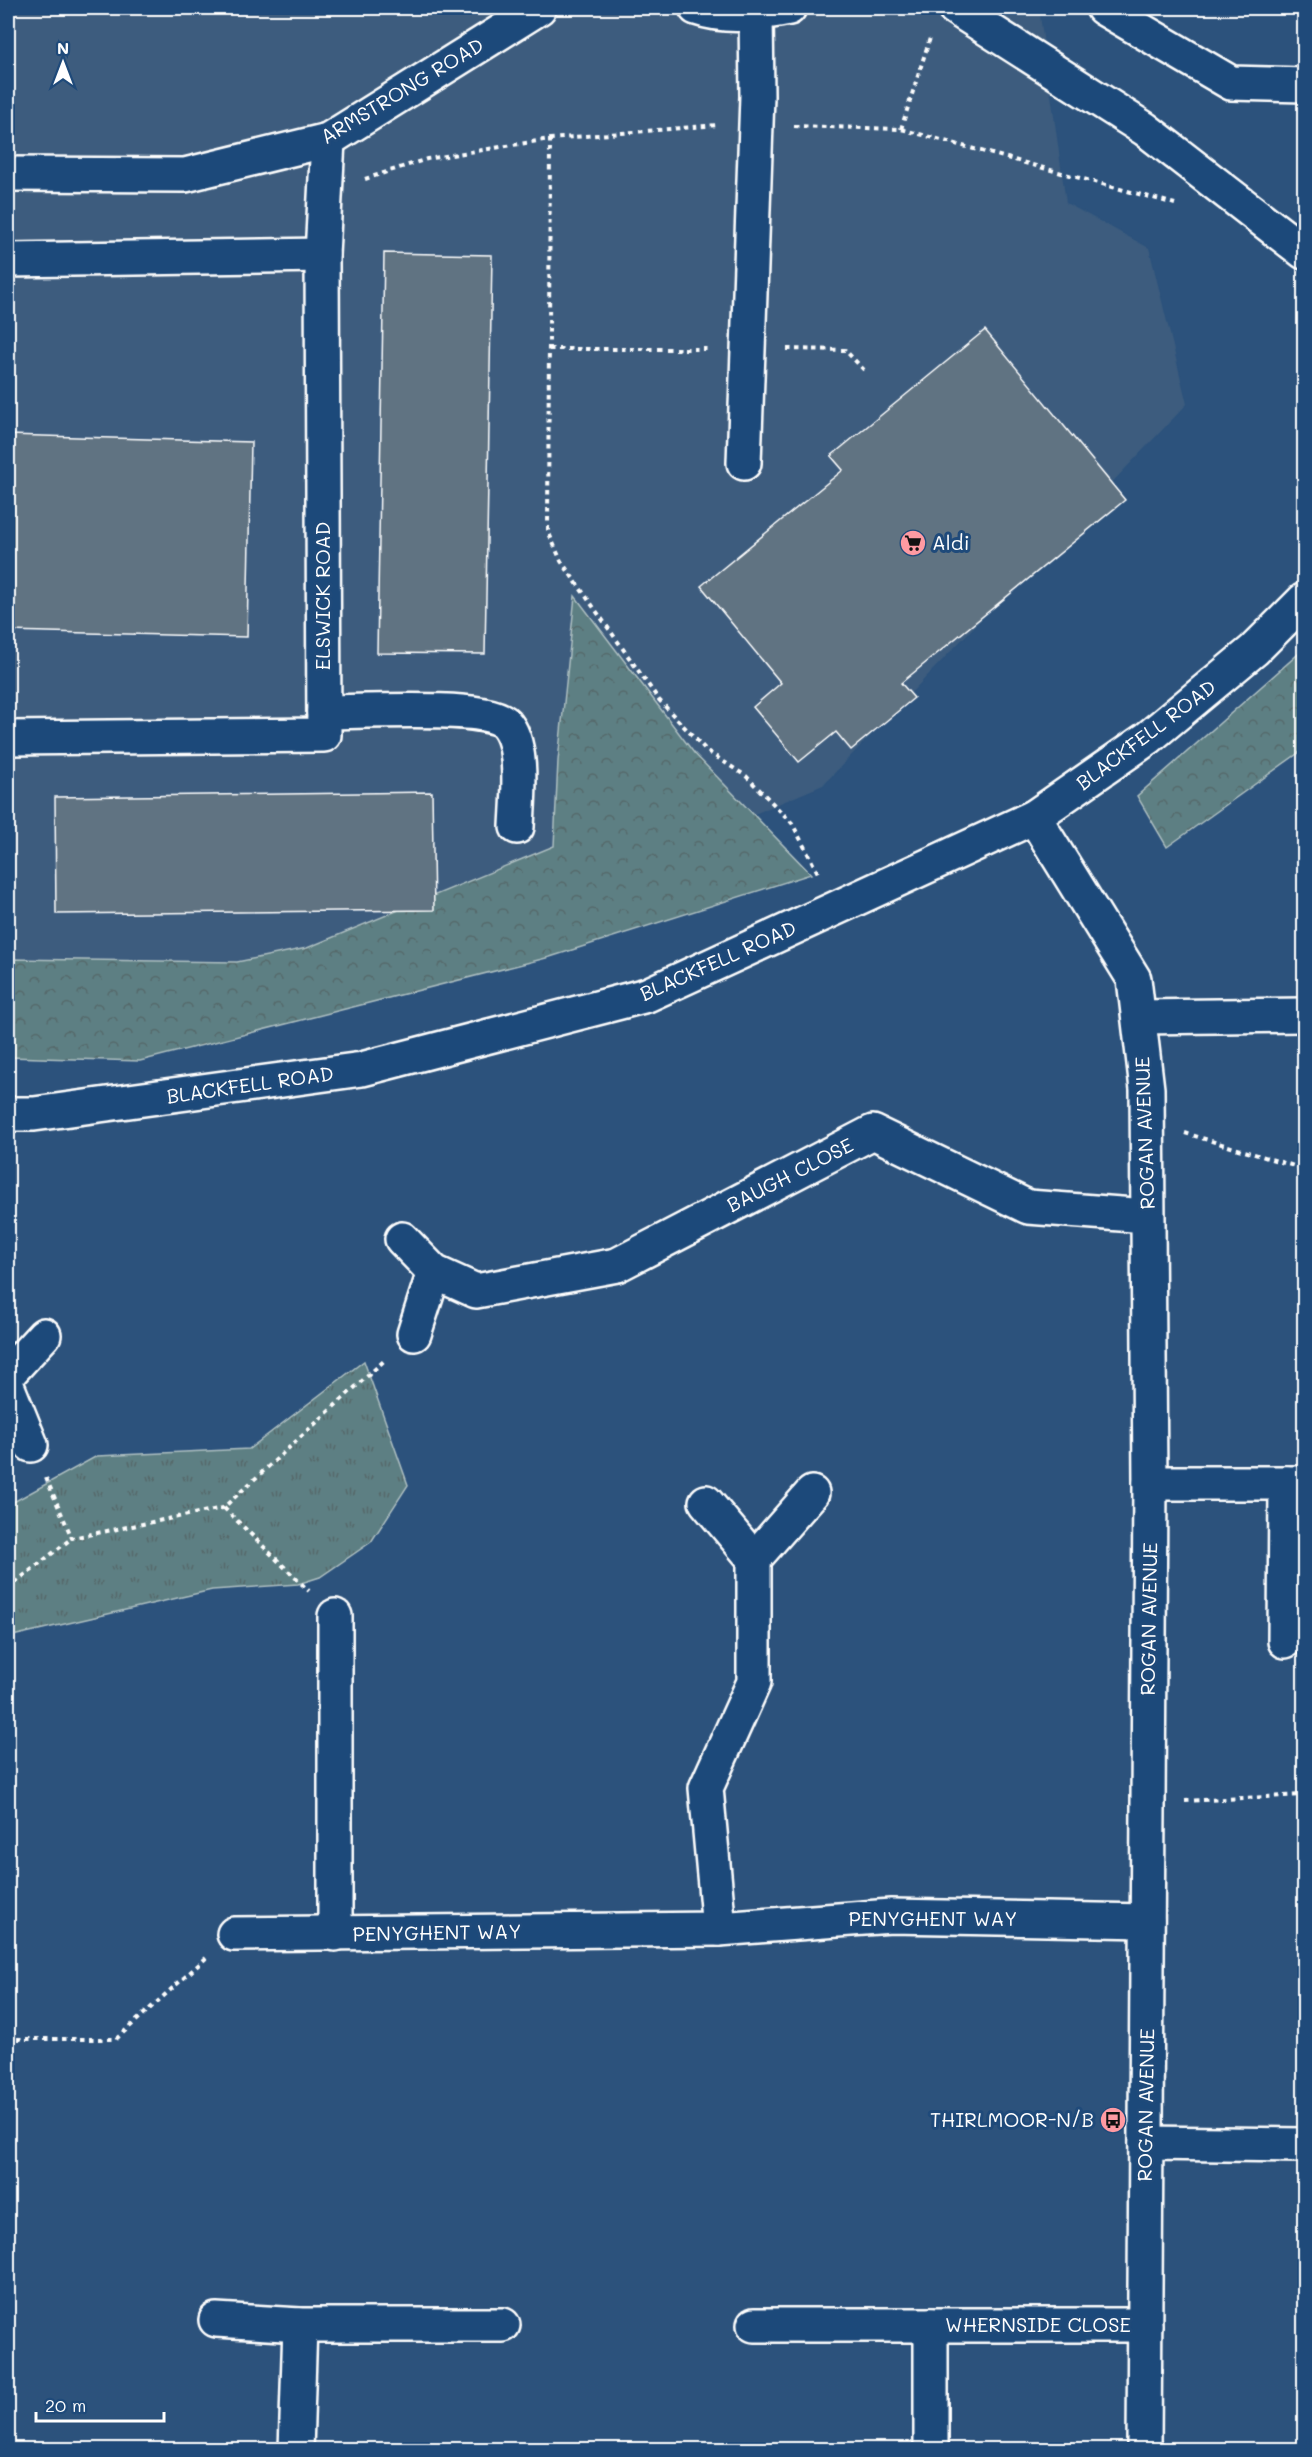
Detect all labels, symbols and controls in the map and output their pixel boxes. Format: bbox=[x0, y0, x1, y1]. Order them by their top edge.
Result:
street label: ARMSTRONG ROAD bbox=[315, 31, 488, 149]
north arrow bbox=[33, 33, 93, 93]
text: N bbox=[57, 37, 69, 58]
street label: ELSWICK ROAD bbox=[309, 522, 335, 670]
supermarket icon: Aldi bbox=[898, 528, 928, 558]
place label: Aldi bbox=[932, 529, 970, 555]
street label: BLACKFELL ROAD bbox=[1070, 673, 1220, 795]
street label: BLACKFELL ROAD bbox=[635, 914, 800, 1006]
street label: ROGAN AVENUE bbox=[1128, 1056, 1160, 1210]
street label: BLACKFELL ROAD bbox=[165, 1059, 335, 1109]
street label: BAUGH CLOSE bbox=[722, 1131, 857, 1217]
street label: ROGAN AVENUE bbox=[1134, 1542, 1162, 1696]
street label: PENYGHENT WAY bbox=[849, 1905, 1017, 1931]
street label: PENYGHENT WAY bbox=[352, 1918, 522, 1946]
street label: ROGAN AVENUE bbox=[1131, 2028, 1159, 2182]
bus stop icon: THIRLMOOR-N/B bbox=[1098, 2105, 1128, 2135]
place label: THIRLMOOR-N/B bbox=[930, 2106, 1094, 2132]
street label: WHERNSIDE CLOSE bbox=[945, 2311, 1131, 2337]
scale bar bbox=[36, 2385, 164, 2423]
text: 20 m bbox=[45, 2393, 86, 2417]

